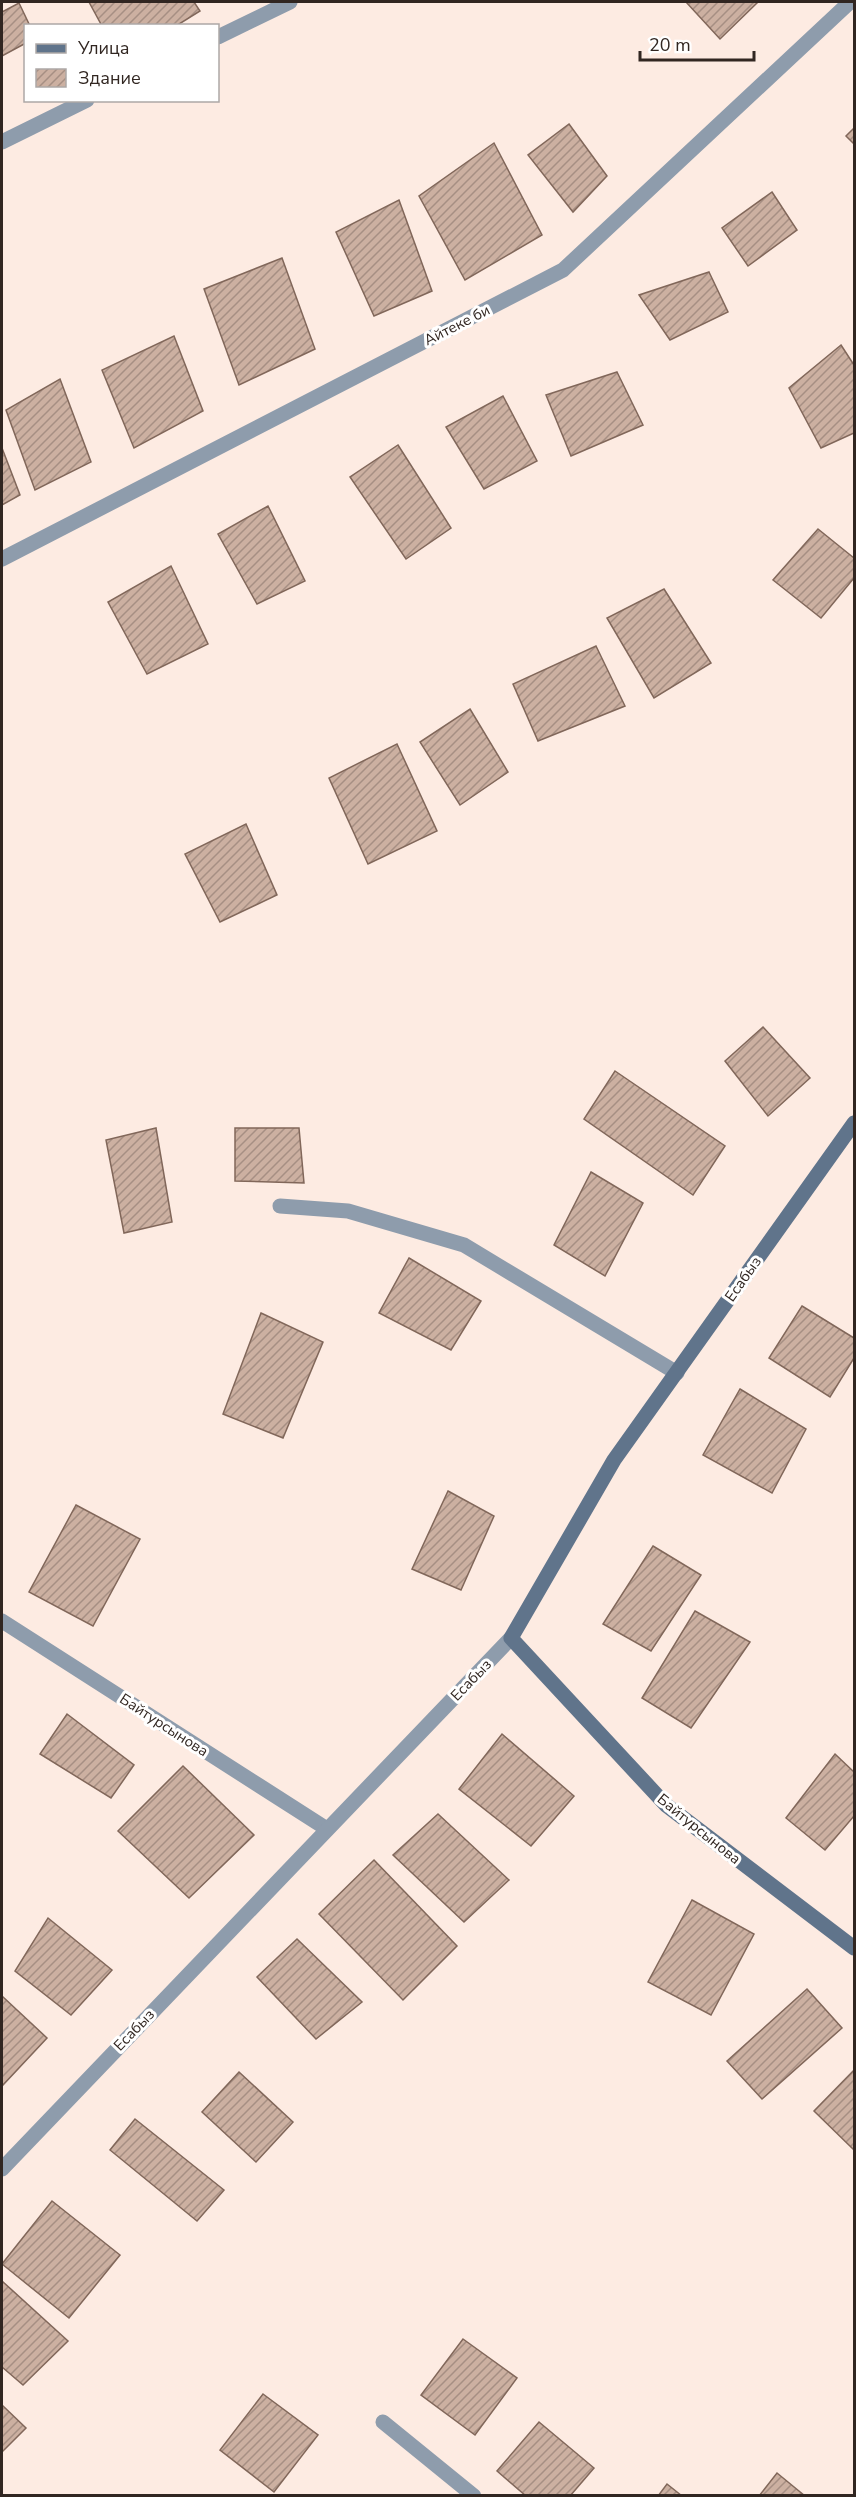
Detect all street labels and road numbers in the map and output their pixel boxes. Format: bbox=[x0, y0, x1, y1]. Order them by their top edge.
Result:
street label: Айтеке би bbox=[421, 300, 493, 350]
street label: Есабыз bbox=[720, 1252, 766, 1306]
street label: Есабыз bbox=[446, 1655, 496, 1705]
street label: Байтурсынова bbox=[116, 1689, 212, 1761]
street label: Байтурсынова bbox=[653, 1789, 745, 1869]
street label: Есабыз bbox=[109, 2005, 159, 2055]

